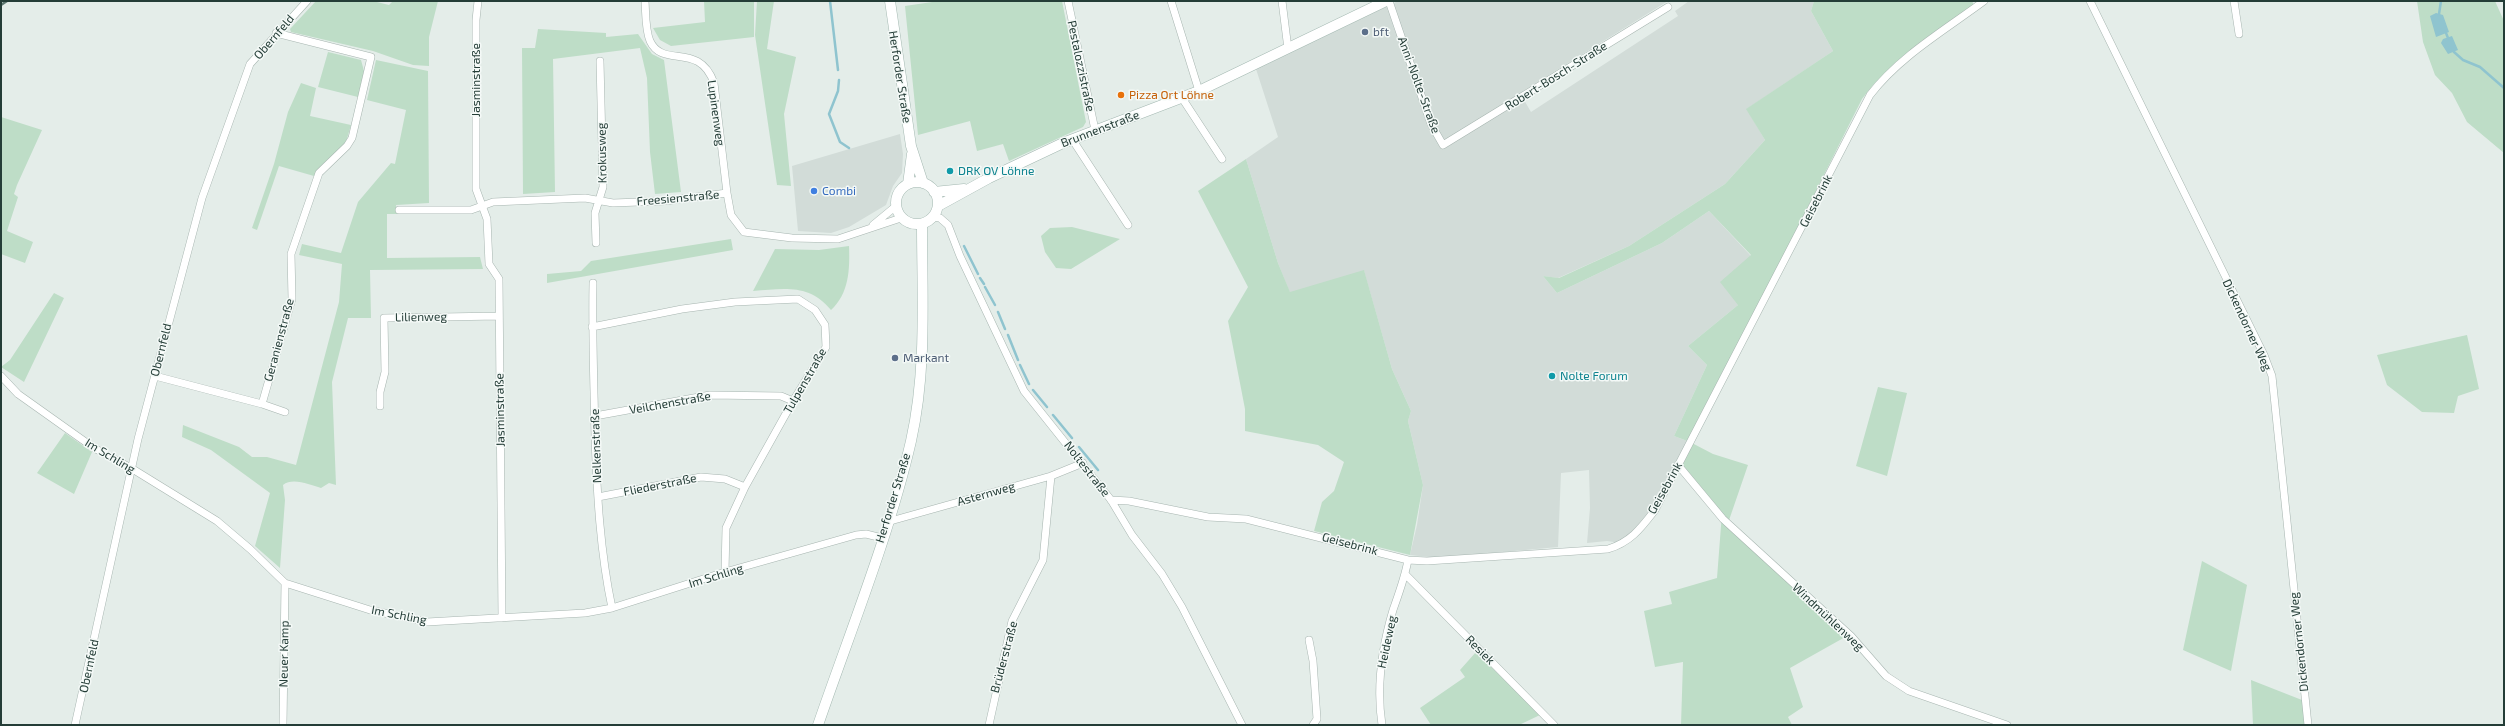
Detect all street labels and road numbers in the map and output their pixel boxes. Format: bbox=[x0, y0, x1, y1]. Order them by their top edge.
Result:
street label: Obernfeld bbox=[251, 12, 297, 62]
street label: Pestalozzistraße bbox=[1064, 19, 1098, 113]
street label: Herforder Straße bbox=[886, 30, 914, 124]
street label: Anni-Nolte-Straße bbox=[1395, 35, 1443, 135]
street label: Robert-Bosch-Straße bbox=[1502, 39, 1610, 113]
street label: Jasminstraße bbox=[469, 43, 483, 117]
street label: Lupinenweg bbox=[704, 79, 728, 147]
street label: Brunnenstraße bbox=[1059, 107, 1141, 151]
street label: Krokusweg bbox=[594, 123, 610, 183]
street label: Geisebrink bbox=[1797, 172, 1835, 230]
street label: Freesienstraße bbox=[636, 187, 720, 209]
street label: Dickendorner Weg bbox=[2219, 277, 2275, 373]
street label: Geranienstraße bbox=[261, 297, 297, 383]
street label: Lilienweg bbox=[395, 309, 447, 325]
street label: Obernfeld bbox=[147, 322, 175, 378]
street label: Tulpenstraße bbox=[780, 346, 830, 416]
street label: Jasminstraße bbox=[492, 373, 508, 447]
street label: Veilchenstraße bbox=[628, 389, 712, 417]
street label: Nelkenstraße bbox=[588, 409, 604, 483]
street label: Im Schling bbox=[82, 435, 138, 477]
street label: Noltestraße bbox=[1061, 438, 1113, 500]
street label: Herforder Straße bbox=[872, 451, 914, 545]
street label: Geisebrink bbox=[1645, 459, 1685, 517]
street label: Fliederstraße bbox=[622, 471, 698, 499]
street label: Asternweg bbox=[955, 479, 1017, 509]
street label: Geisebrink bbox=[1321, 530, 1379, 558]
street label: Im Schling bbox=[687, 561, 745, 591]
street label: Windmühlenweg bbox=[1789, 580, 1867, 654]
street label: Dickendorner Weg bbox=[2287, 592, 2311, 692]
street label: Im Schling bbox=[370, 603, 428, 627]
street label: Heideweg bbox=[1374, 614, 1400, 670]
street label: Brüderstraße bbox=[987, 619, 1021, 695]
street label: Neuer Kamp bbox=[276, 620, 292, 688]
street label: Resiek bbox=[1462, 632, 1498, 668]
street label: Obernfeld bbox=[76, 638, 102, 694]

